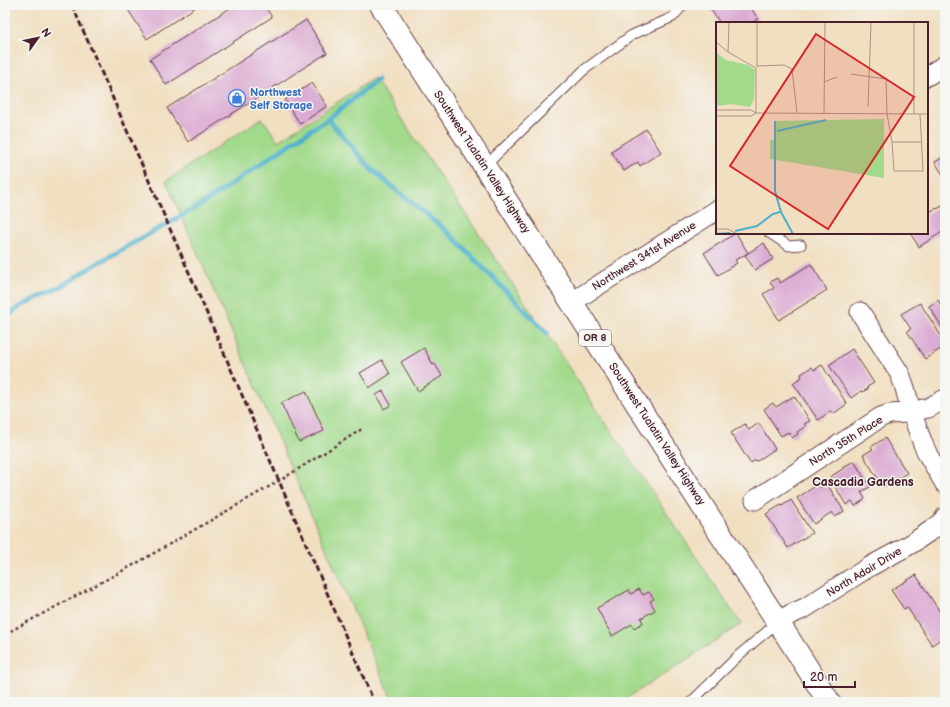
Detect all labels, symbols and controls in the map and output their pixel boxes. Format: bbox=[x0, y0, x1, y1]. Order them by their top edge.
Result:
north arrow bbox=[18, 18, 58, 58]
inset map bbox=[716, 22, 928, 234]
text: N bbox=[38, 26, 54, 40]
place label: Northwest Self Storage bbox=[250, 86, 312, 112]
shop icon: Northwest Self Storage bbox=[227, 88, 247, 108]
street label: Southwest Tualatin Valley Highway bbox=[431, 88, 533, 236]
street label: Northwest 341st Avenue bbox=[590, 218, 699, 293]
road number: OR 8 bbox=[579, 330, 611, 346]
street label: Southwest Tualatin Valley Highway bbox=[606, 360, 708, 508]
street label: North 35th Place bbox=[807, 413, 886, 469]
district label: Cascadia Gardens bbox=[812, 475, 914, 490]
street label: North Adair Drive bbox=[824, 544, 904, 600]
scale bar bbox=[804, 663, 855, 689]
text: 20 m bbox=[810, 670, 837, 685]

